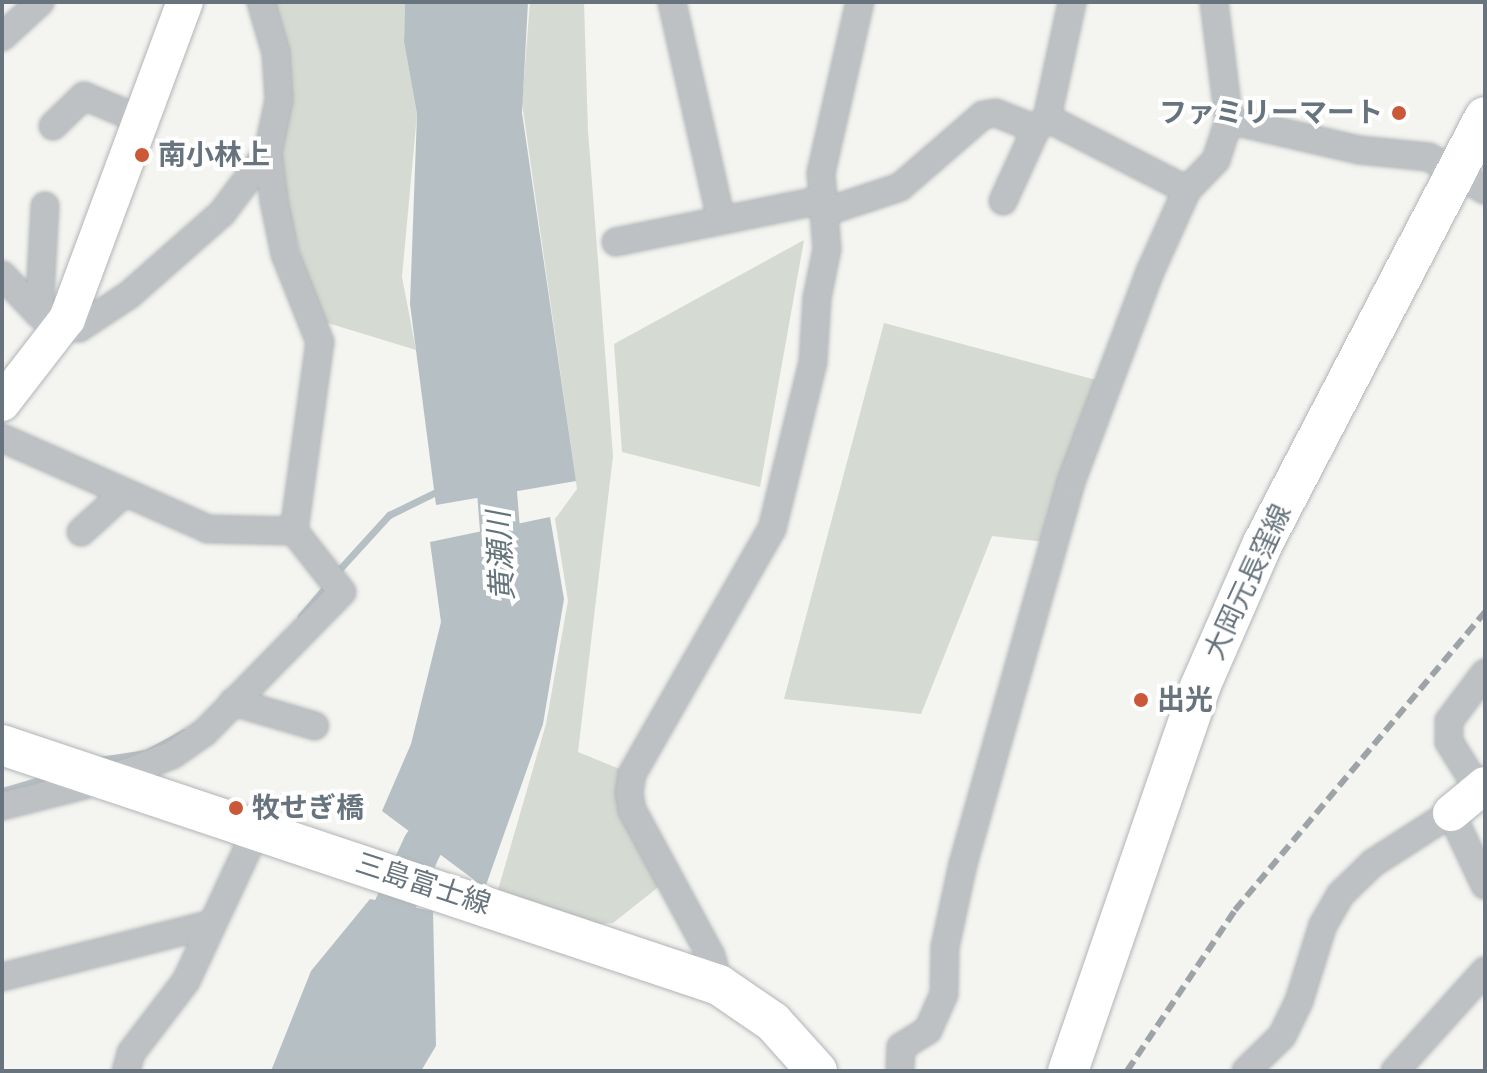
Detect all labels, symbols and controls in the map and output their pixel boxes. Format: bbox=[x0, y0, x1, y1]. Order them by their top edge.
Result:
place label: ファミリーマート bbox=[1159, 96, 1383, 130]
marker: ファミリーマート bbox=[1390, 104, 1408, 122]
place label: 南小林上 bbox=[158, 138, 270, 172]
marker: 南小林上 bbox=[133, 146, 151, 164]
street label: 大岡元長窪線 bbox=[1197, 499, 1299, 665]
water label: 黄瀬川 bbox=[481, 510, 521, 602]
place label: 出光 bbox=[1157, 683, 1213, 717]
marker: 出光 bbox=[1132, 691, 1150, 709]
place label: 牧せぎ橋 bbox=[252, 791, 364, 825]
marker: 牧せぎ橋 bbox=[227, 799, 245, 817]
street label: 三島富士線 bbox=[351, 846, 495, 922]

